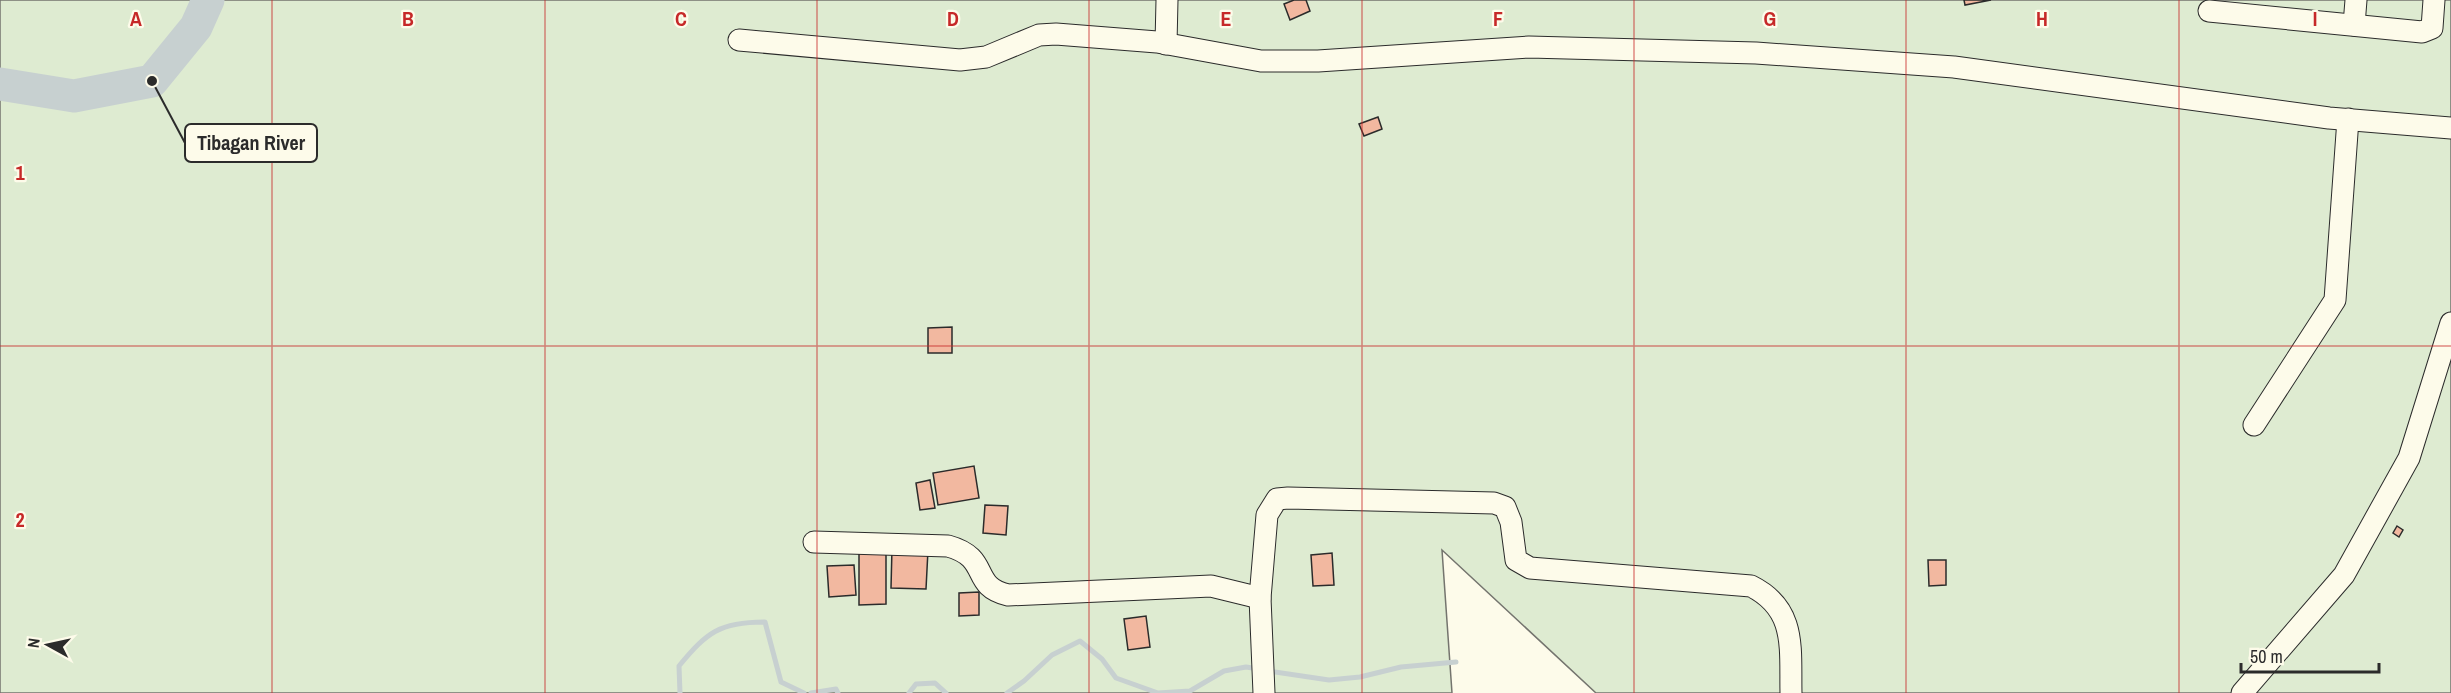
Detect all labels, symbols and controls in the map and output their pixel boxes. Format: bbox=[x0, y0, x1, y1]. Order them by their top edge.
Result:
text: A bbox=[130, 5, 142, 32]
text: B bbox=[402, 5, 414, 32]
text: C bbox=[675, 5, 687, 32]
text: D bbox=[947, 5, 959, 32]
text: E bbox=[1221, 5, 1232, 32]
text: F bbox=[1493, 5, 1503, 32]
text: G bbox=[1764, 5, 1776, 32]
text: H bbox=[2036, 5, 2048, 32]
text: I bbox=[2313, 5, 2317, 32]
callout: Tibagan River bbox=[185, 124, 317, 162]
text: Tibagan River bbox=[197, 129, 306, 156]
text: 1 bbox=[15, 159, 25, 186]
text: 2 bbox=[15, 506, 25, 533]
north arrow bbox=[18, 615, 78, 675]
scale bar bbox=[2241, 636, 2379, 674]
text: N bbox=[22, 637, 45, 649]
text: 50 m bbox=[2250, 644, 2283, 669]

